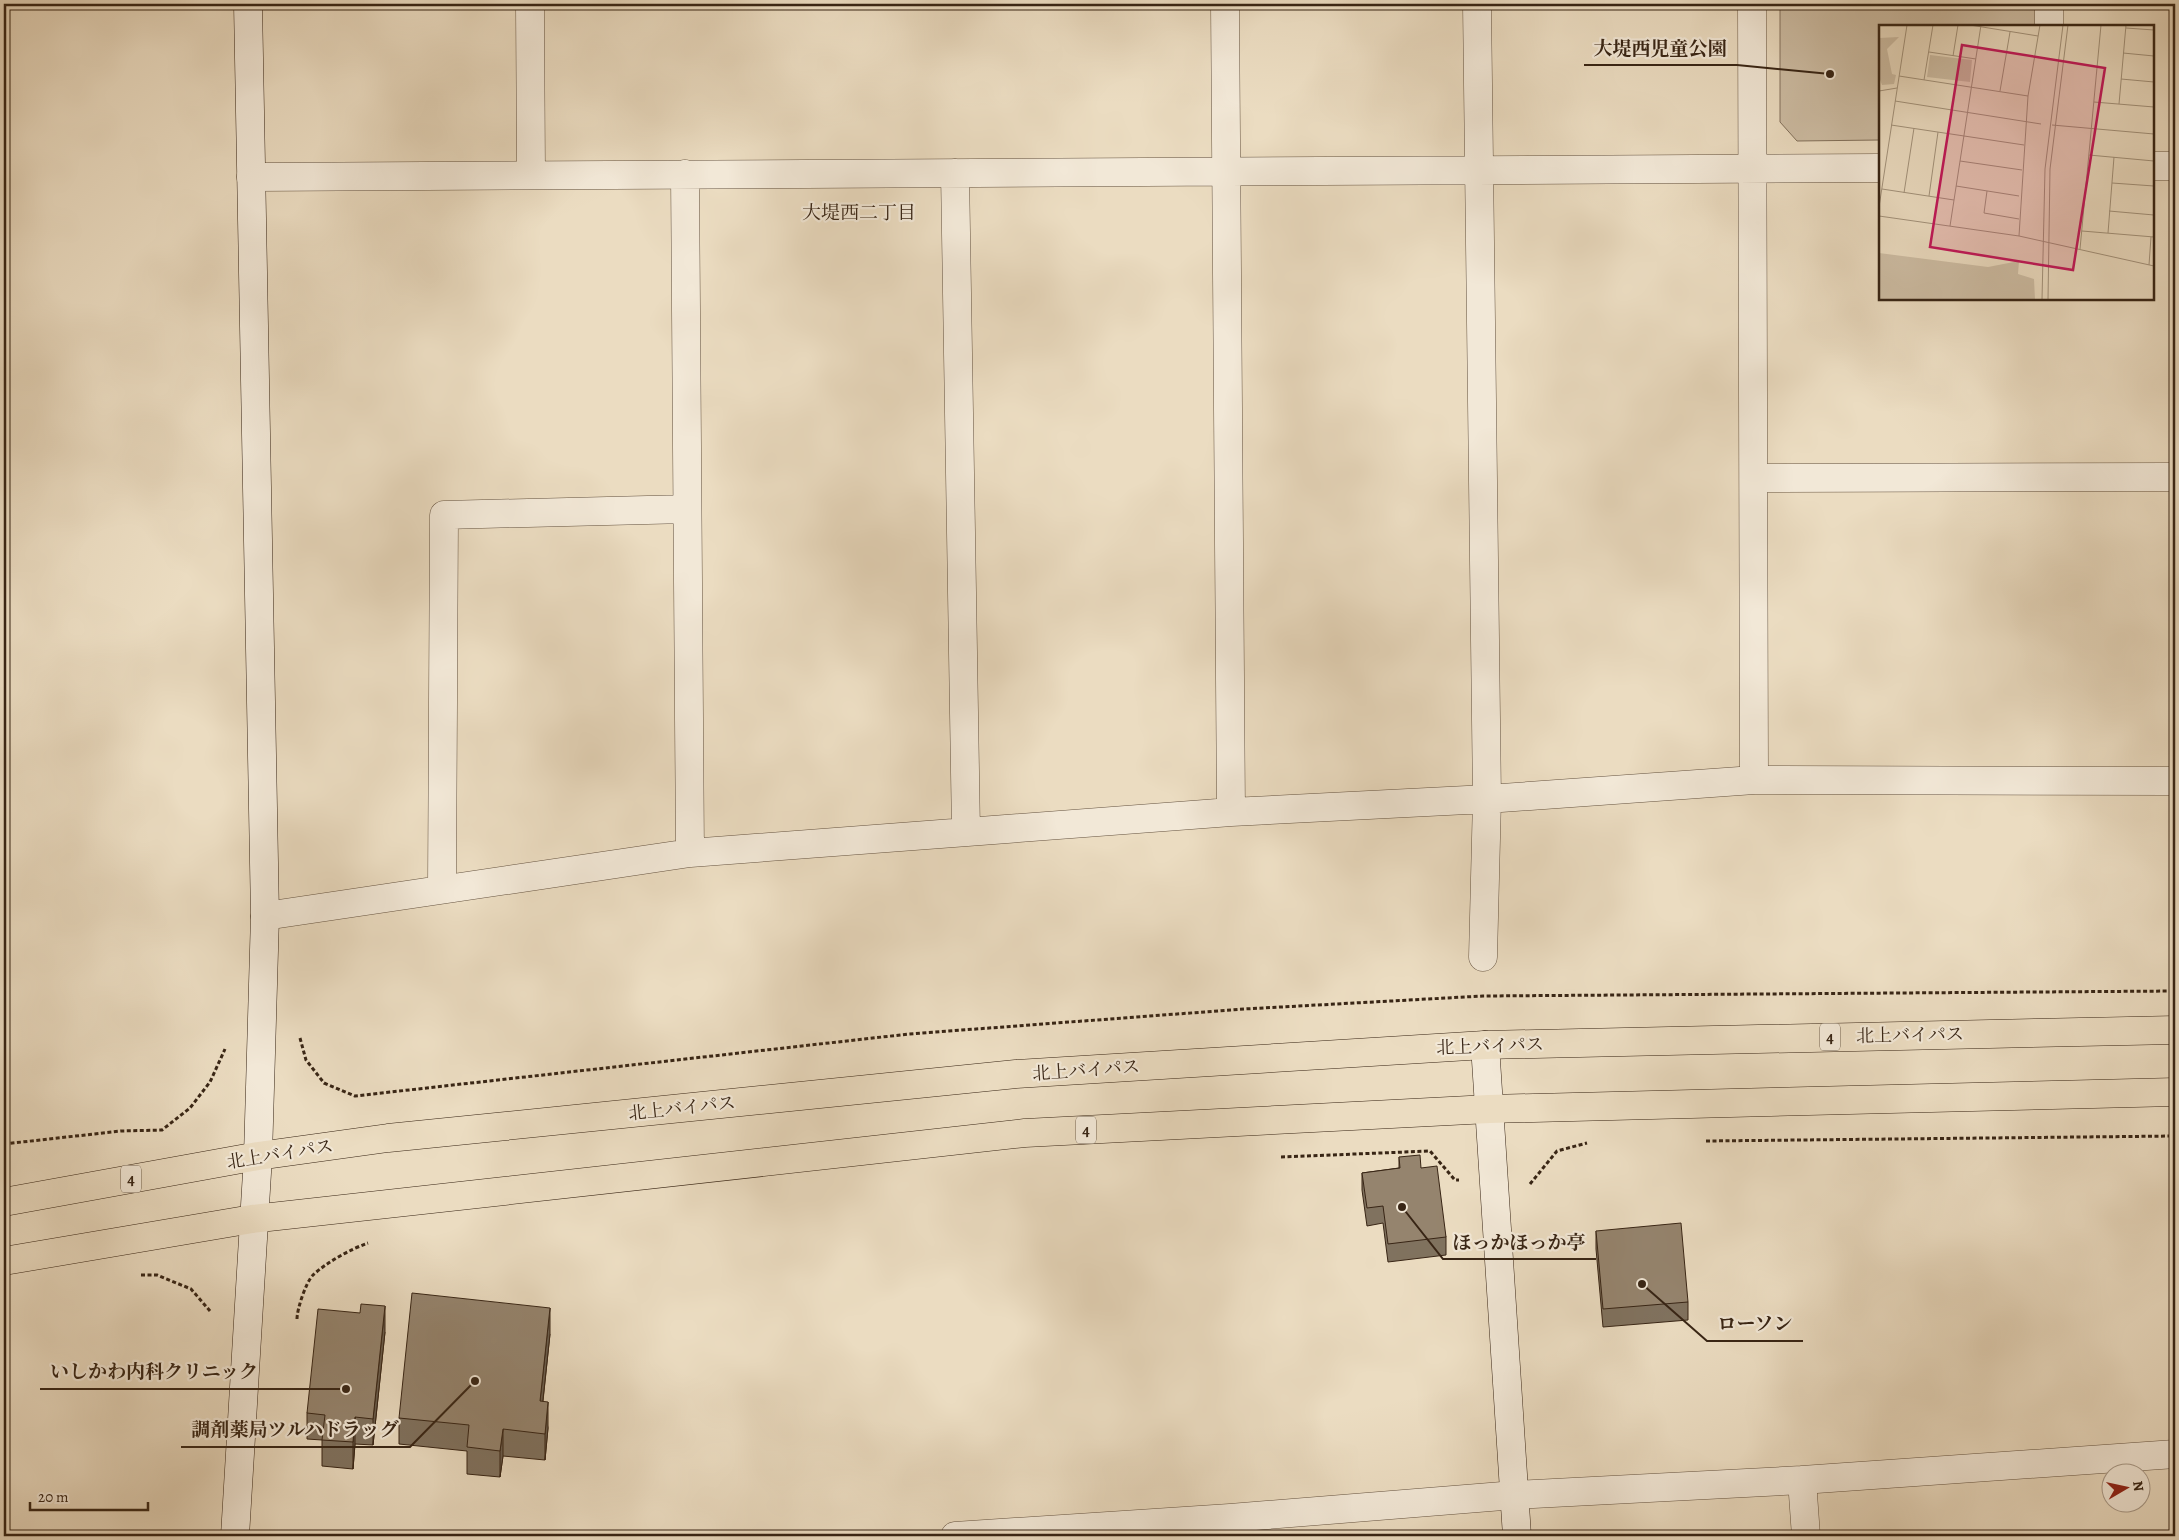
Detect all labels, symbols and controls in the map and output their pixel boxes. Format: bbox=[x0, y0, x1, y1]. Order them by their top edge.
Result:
inset map bbox=[1879, 25, 2154, 300]
callout: 大堤西児童公園 bbox=[1584, 31, 1737, 65]
text: 大堤西児童公園 bbox=[1593, 36, 1727, 62]
district label: 大堤西二丁目 bbox=[802, 200, 916, 226]
street label: 北上バイパス bbox=[1856, 1022, 1964, 1048]
road number: 4 bbox=[1820, 1024, 1840, 1050]
street label: 北上バイパス bbox=[1436, 1032, 1544, 1060]
street label: 北上バイパス bbox=[1031, 1054, 1141, 1086]
street label: 北上バイパス bbox=[627, 1090, 737, 1126]
road number: 4 bbox=[1076, 1116, 1096, 1144]
street label: 北上バイパス bbox=[225, 1134, 335, 1174]
road number: 4 bbox=[121, 1166, 141, 1192]
callout: ほっかほっか亭 bbox=[1443, 1225, 1596, 1259]
text: ほっかほっか亭 bbox=[1452, 1230, 1586, 1256]
callout: ローソン bbox=[1707, 1307, 1803, 1341]
text: ローソン bbox=[1717, 1311, 1793, 1337]
callout: いしかわ内科クリニック bbox=[40, 1355, 269, 1389]
text: いしかわ内科クリニック bbox=[50, 1359, 258, 1385]
callout: 調剤薬局ツルハドラッグ bbox=[181, 1413, 410, 1447]
text: 調剤薬局ツルハドラッグ bbox=[192, 1417, 399, 1443]
north arrow bbox=[2102, 1462, 2152, 1512]
scale bar bbox=[30, 1480, 148, 1512]
text: N bbox=[2128, 1480, 2149, 1493]
text: 20 m bbox=[38, 1487, 69, 1507]

